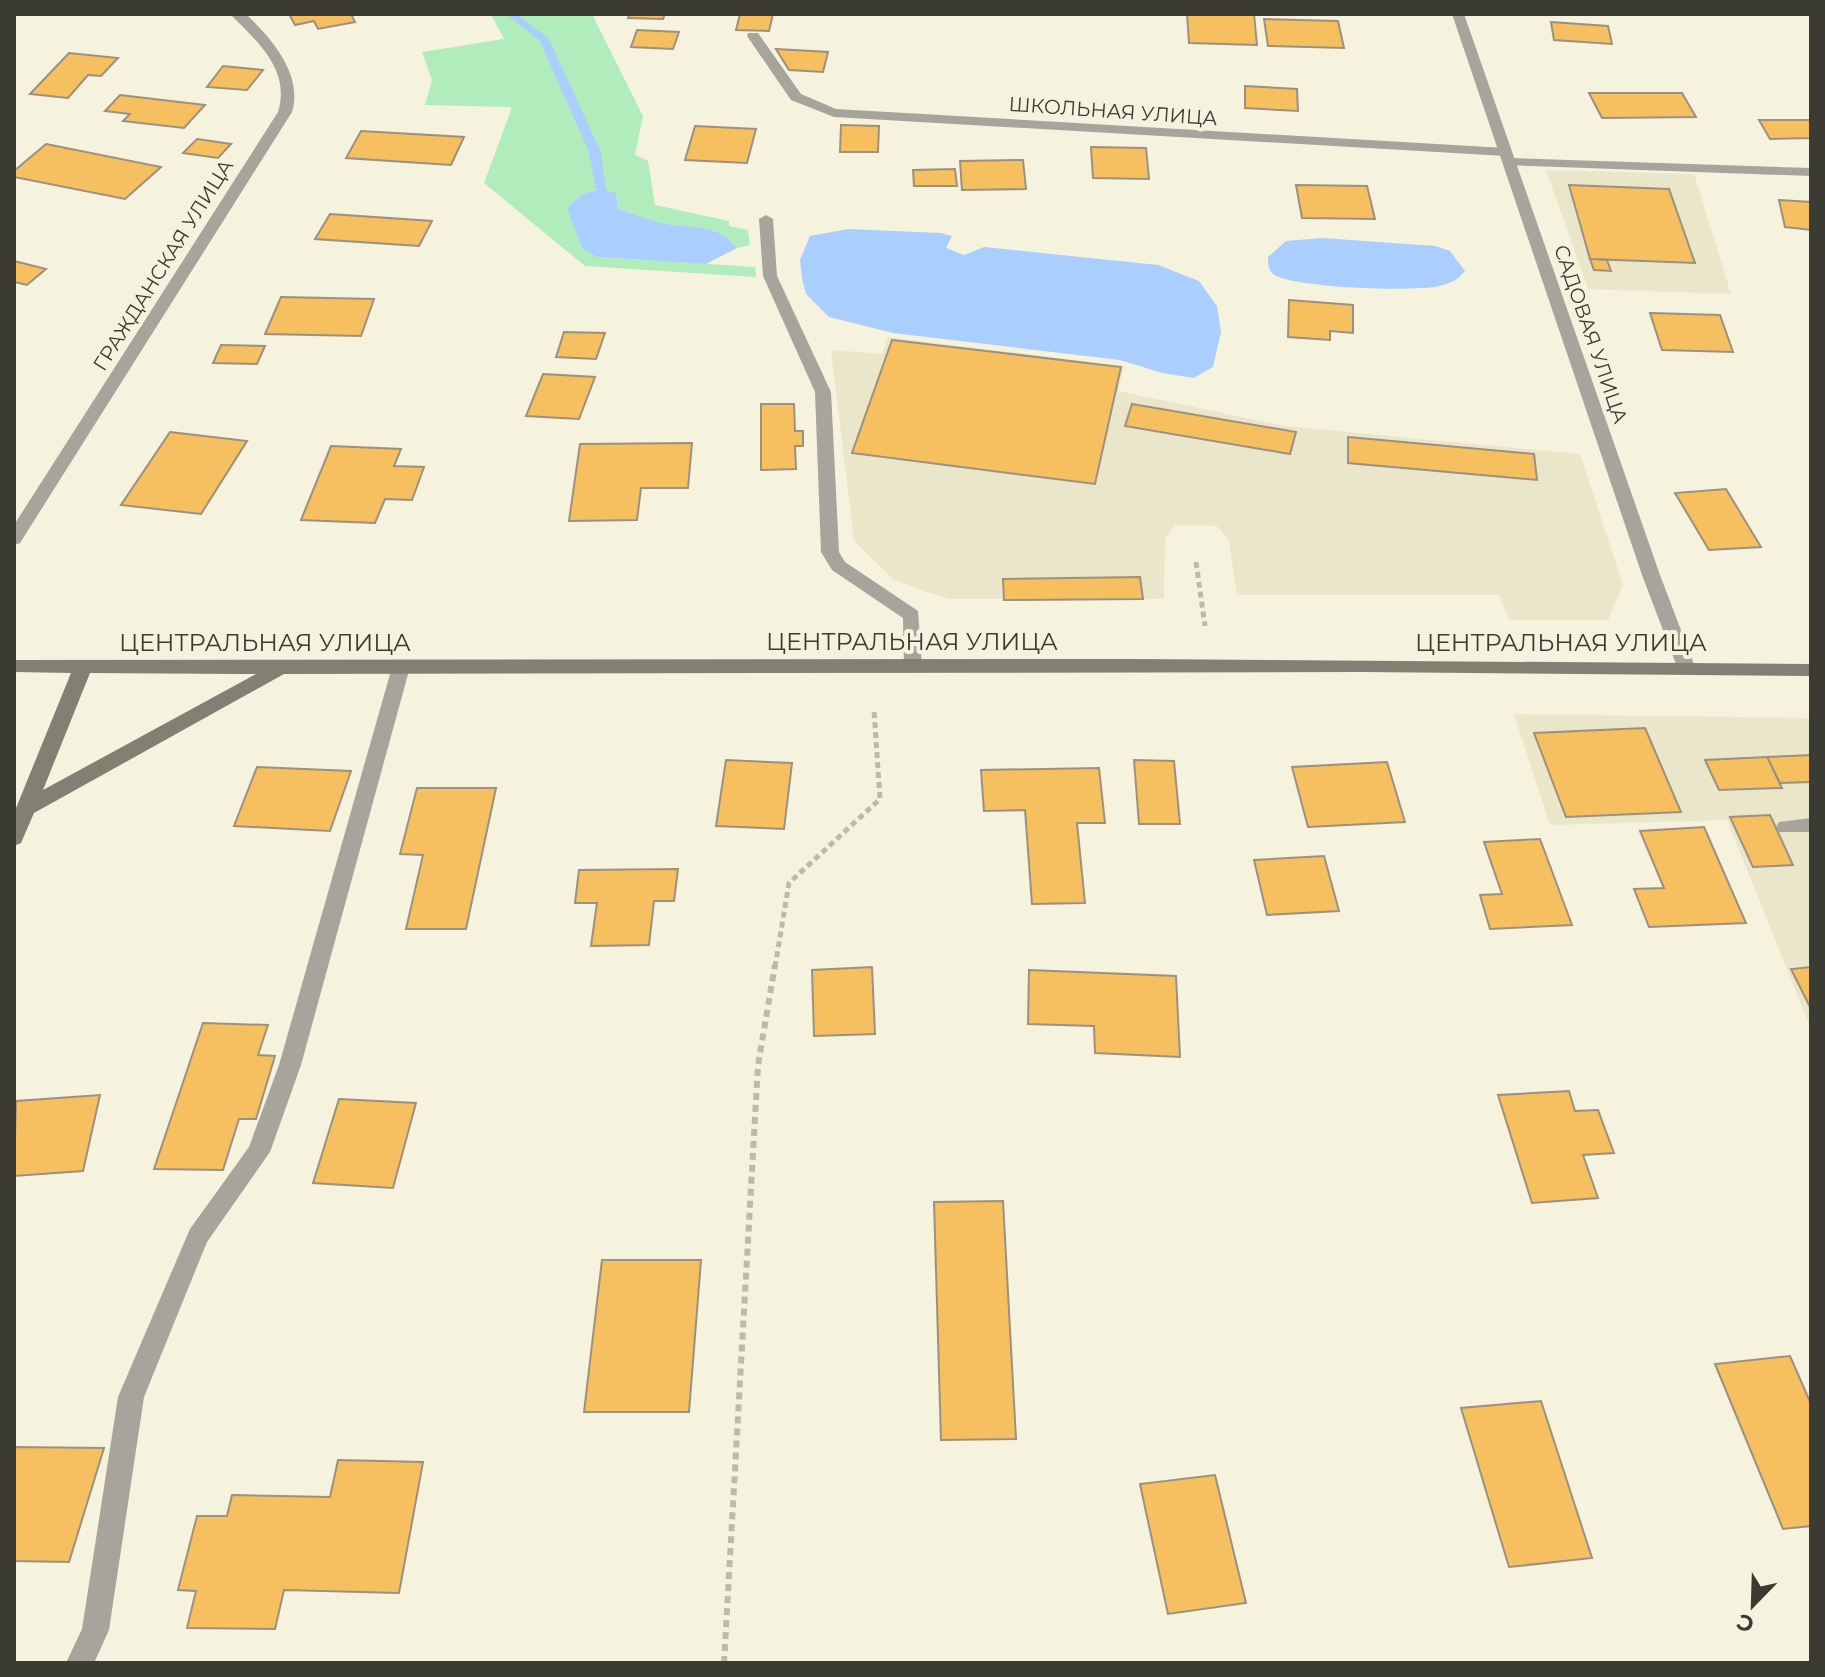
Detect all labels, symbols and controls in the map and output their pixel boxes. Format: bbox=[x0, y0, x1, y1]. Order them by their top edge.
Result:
street label: ШКОЛЬНАЯ УЛИЦА bbox=[1008, 92, 1218, 130]
street label: ГРАЖДАНСКАЯ УЛИЦА bbox=[88, 155, 238, 375]
street label: САДОВАЯ УЛИЦА bbox=[1549, 241, 1633, 427]
street label: ЦЕНТРАЛЬНАЯ УЛИЦА bbox=[766, 627, 1058, 656]
street label: ЦЕНТРАЛЬНАЯ УЛИЦА bbox=[119, 628, 411, 657]
street label: ЦЕНТРАЛЬНАЯ УЛИЦА bbox=[1415, 628, 1707, 657]
north arrow bbox=[1713, 1565, 1793, 1645]
text: С bbox=[1733, 1607, 1758, 1638]

